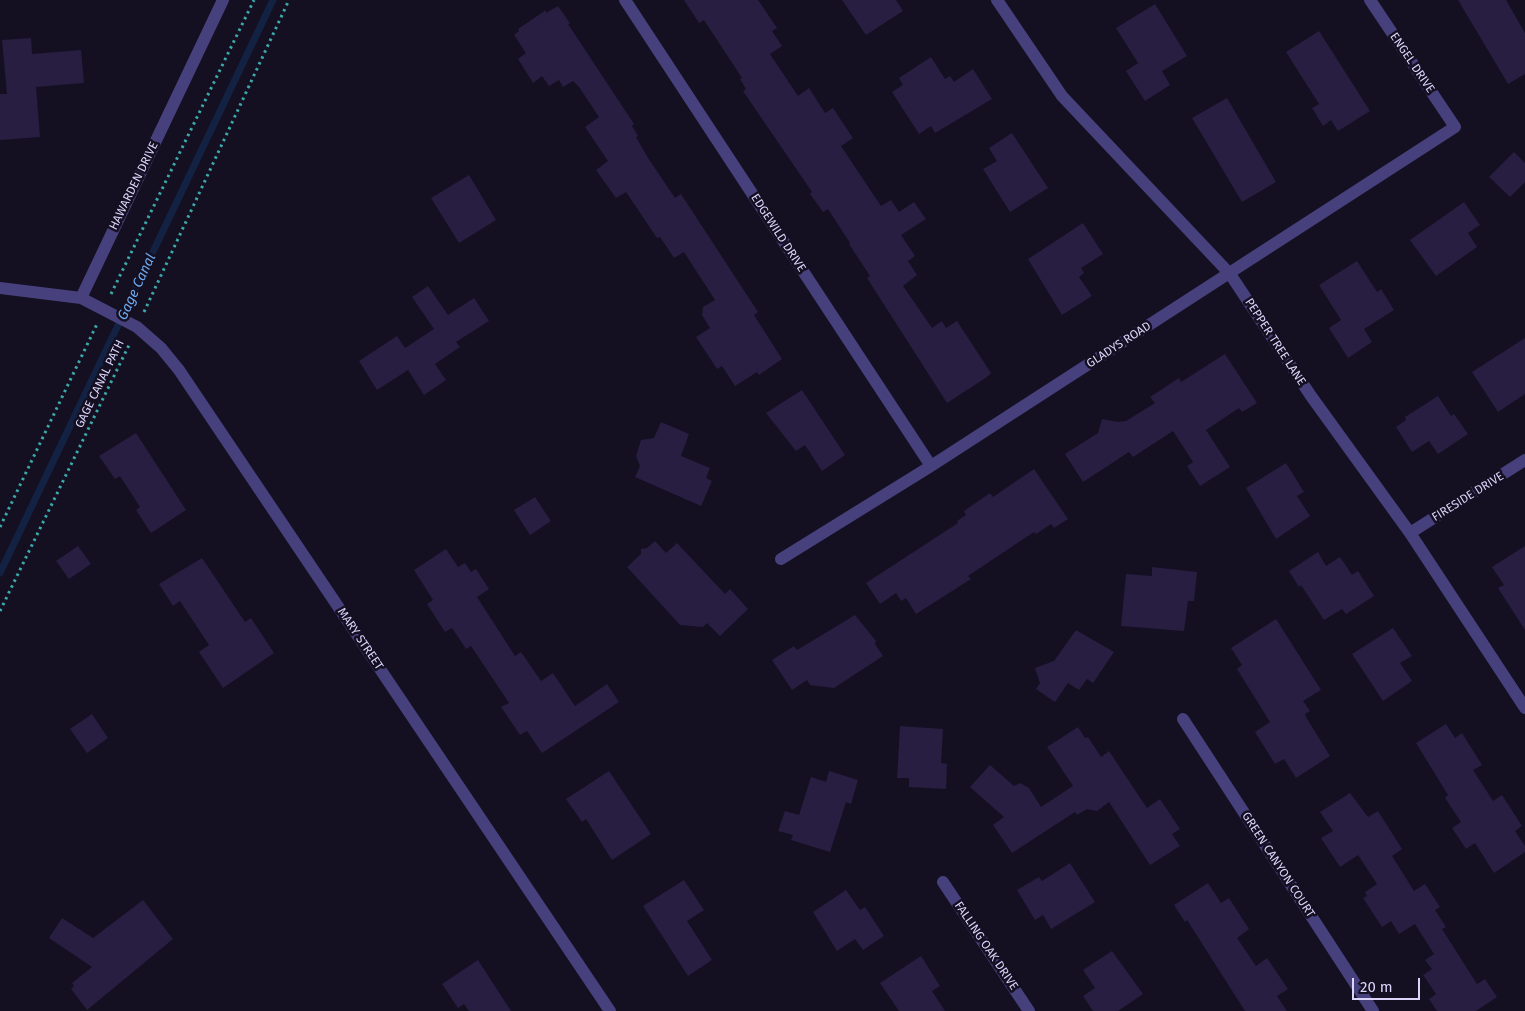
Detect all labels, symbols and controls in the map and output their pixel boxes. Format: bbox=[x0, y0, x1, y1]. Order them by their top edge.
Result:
street label: ENGEL DRIVE bbox=[1387, 30, 1437, 96]
street label: HAWARDEN DRIVE bbox=[106, 140, 162, 232]
street label: EDGEWILD DRIVE bbox=[747, 191, 809, 275]
water label: Gage Canal bbox=[114, 251, 160, 323]
street label: PEPPER TREE LANE bbox=[1241, 296, 1309, 388]
street label: GLADYS ROAD bbox=[1084, 319, 1154, 371]
street label: GAGE CANAL PATH bbox=[72, 338, 128, 430]
street label: FIRESIDE DRIVE bbox=[1429, 469, 1507, 525]
street label: MARY STREET bbox=[334, 605, 386, 673]
street label: GREEN CANYON COURT bbox=[1239, 810, 1317, 920]
street label: FALLING OAK DRIVE bbox=[951, 899, 1021, 993]
scale bar bbox=[1355, 968, 1422, 1000]
text: 20 m bbox=[1360, 978, 1393, 996]

